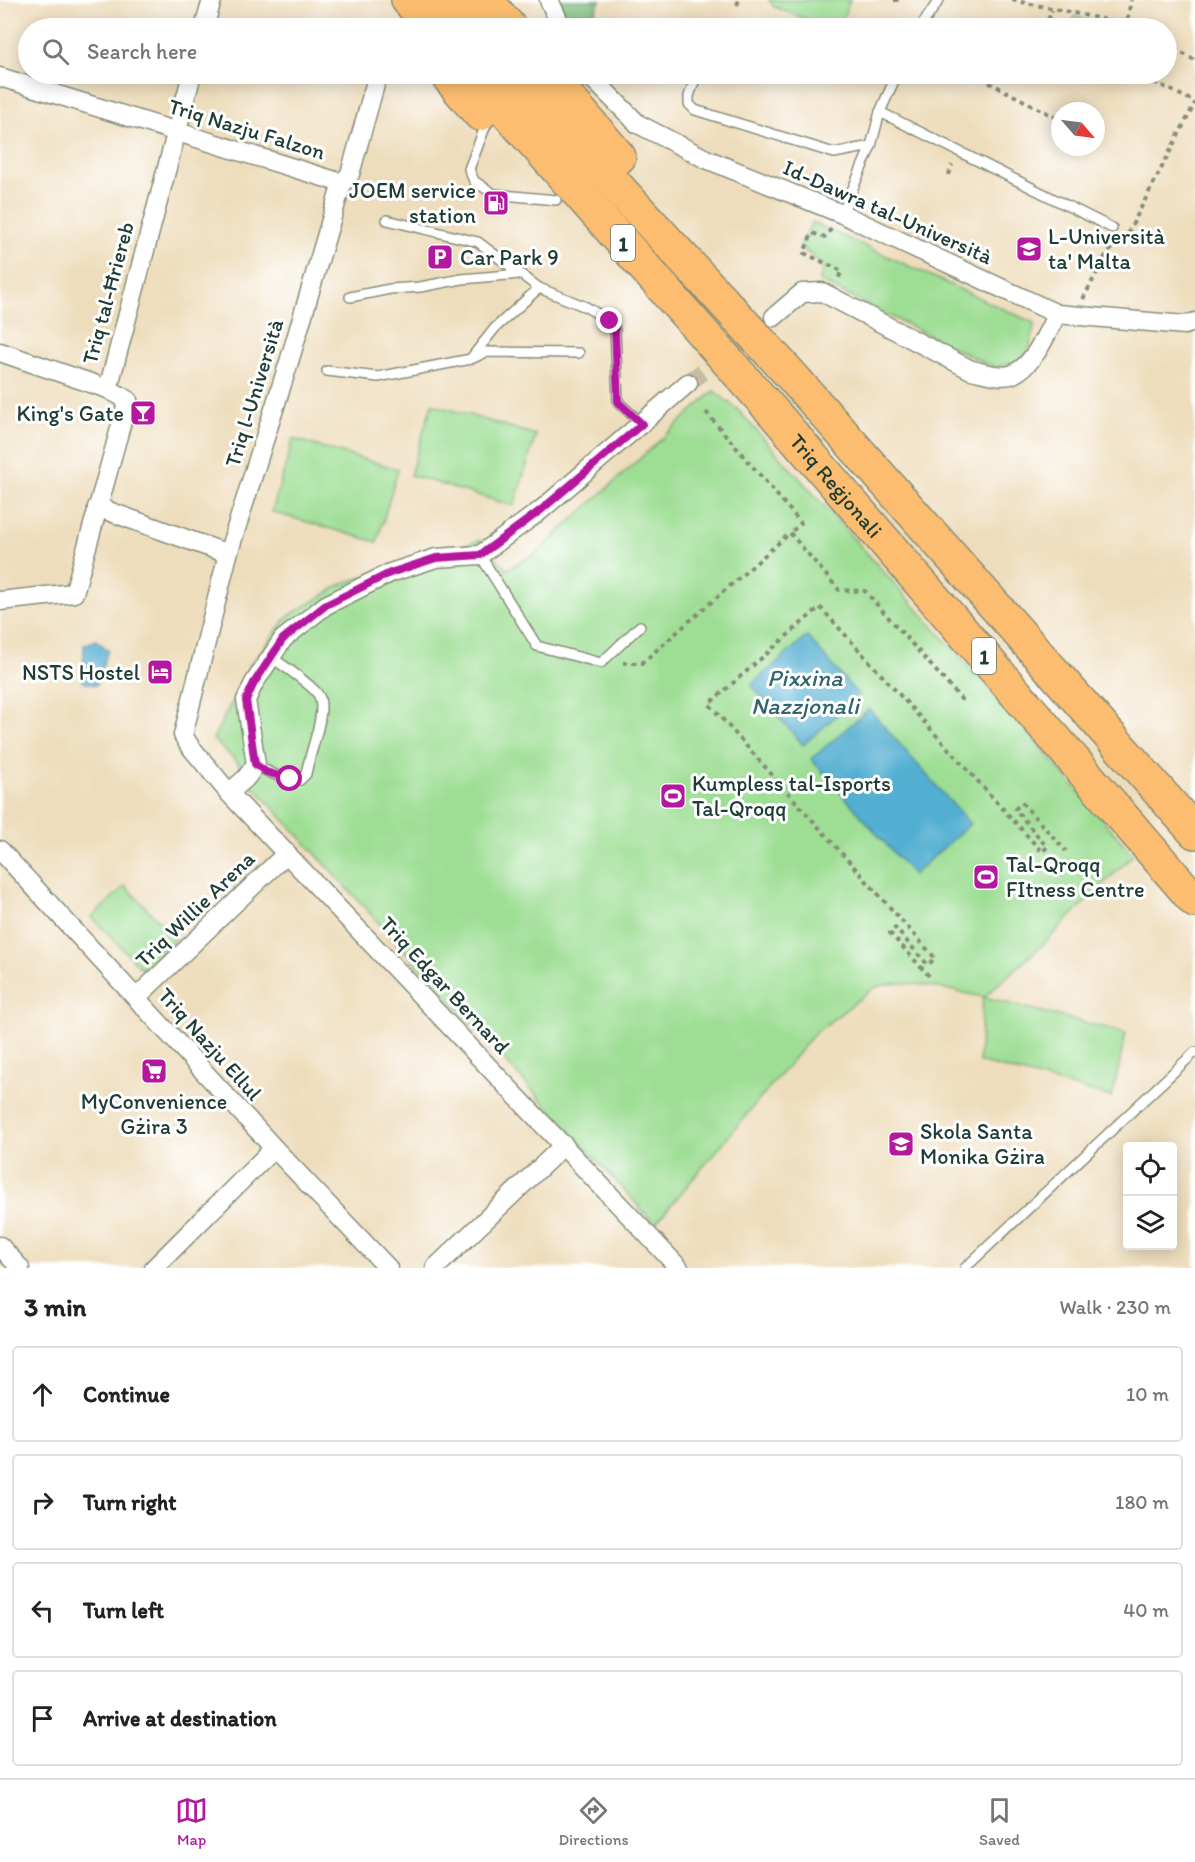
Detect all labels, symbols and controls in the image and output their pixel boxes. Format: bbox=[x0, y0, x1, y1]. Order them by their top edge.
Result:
search box bbox=[18, 18, 1177, 84]
icon: search bbox=[39, 35, 72, 68]
text: Search here bbox=[87, 38, 197, 65]
street label: Triq Nazju Falzon bbox=[165, 92, 329, 166]
north arrow bbox=[1051, 102, 1105, 156]
street label: Id-Dawra tal-Università bbox=[779, 154, 997, 271]
place label: JOEM service station bbox=[349, 177, 477, 229]
fuel station icon: JOEM service station bbox=[481, 188, 511, 218]
street label: Triq tal-Ħriereb bbox=[76, 219, 140, 367]
place label: L-Università ta' Malta bbox=[1048, 223, 1166, 275]
road number: 1 bbox=[611, 225, 635, 261]
school or university icon: L-Università ta' Malta bbox=[1014, 234, 1044, 264]
parking icon: Car Park 9 bbox=[425, 242, 455, 272]
place label: Car Park 9 bbox=[460, 244, 559, 271]
route end bbox=[596, 307, 622, 333]
street label: Triq l-Università bbox=[219, 315, 289, 470]
bar icon: King's Gate bbox=[128, 398, 158, 428]
place label: King's Gate bbox=[16, 400, 124, 427]
street label: Triq Reġjonali bbox=[784, 428, 889, 543]
road number: 1 bbox=[972, 638, 996, 674]
hotel icon: NSTS Hostel bbox=[145, 657, 175, 687]
place label: NSTS Hostel bbox=[22, 659, 140, 686]
water label: Pixxina Nazzjonali bbox=[751, 663, 862, 720]
route start bbox=[276, 765, 302, 791]
place label: Kumpless tal-Isports Tal-Qroqq bbox=[692, 770, 891, 822]
sports icon: Kumpless tal-Isports Tal-Qroqq bbox=[658, 781, 688, 811]
street label: Triq Willie Arena bbox=[130, 845, 261, 973]
place label: Tal-Qroqq FItness Centre bbox=[1006, 851, 1145, 903]
sports icon: Tal-Qroqq FItness Centre bbox=[971, 862, 1001, 892]
street label: Triq Edgar Bernard bbox=[374, 911, 516, 1059]
street label: Triq Nazju Ellul bbox=[152, 982, 268, 1106]
supermarket icon: MyConvenience Gżira 3 bbox=[139, 1056, 169, 1086]
place label: MyConvenience Gżira 3 bbox=[81, 1088, 227, 1140]
place label: Skola Santa Monika Gżira bbox=[920, 1118, 1045, 1170]
school or university icon: Skola Santa Monika Gżira bbox=[886, 1129, 916, 1159]
map controls bbox=[1123, 1142, 1177, 1250]
button: locate bbox=[1123, 1142, 1177, 1196]
button: layers bbox=[1123, 1196, 1177, 1250]
text: 3 min bbox=[24, 1291, 86, 1323]
text: Walk · 230 m bbox=[1059, 1295, 1171, 1319]
icon: ahead bbox=[26, 1378, 59, 1411]
text: Continue bbox=[83, 1381, 170, 1408]
text: 10 m bbox=[1126, 1382, 1169, 1406]
icon: right bbox=[26, 1486, 59, 1519]
text: Turn right bbox=[83, 1489, 177, 1516]
text: 180 m bbox=[1115, 1490, 1169, 1514]
icon: left bbox=[26, 1594, 59, 1627]
text: Turn left bbox=[83, 1597, 164, 1624]
text: 40 m bbox=[1123, 1598, 1169, 1622]
icon: arrive bbox=[26, 1702, 59, 1735]
text: Arrive at destination bbox=[83, 1705, 277, 1732]
tab: Map bbox=[175, 1794, 208, 1849]
tab: Directions bbox=[558, 1794, 629, 1849]
tab: Saved bbox=[979, 1794, 1020, 1849]

